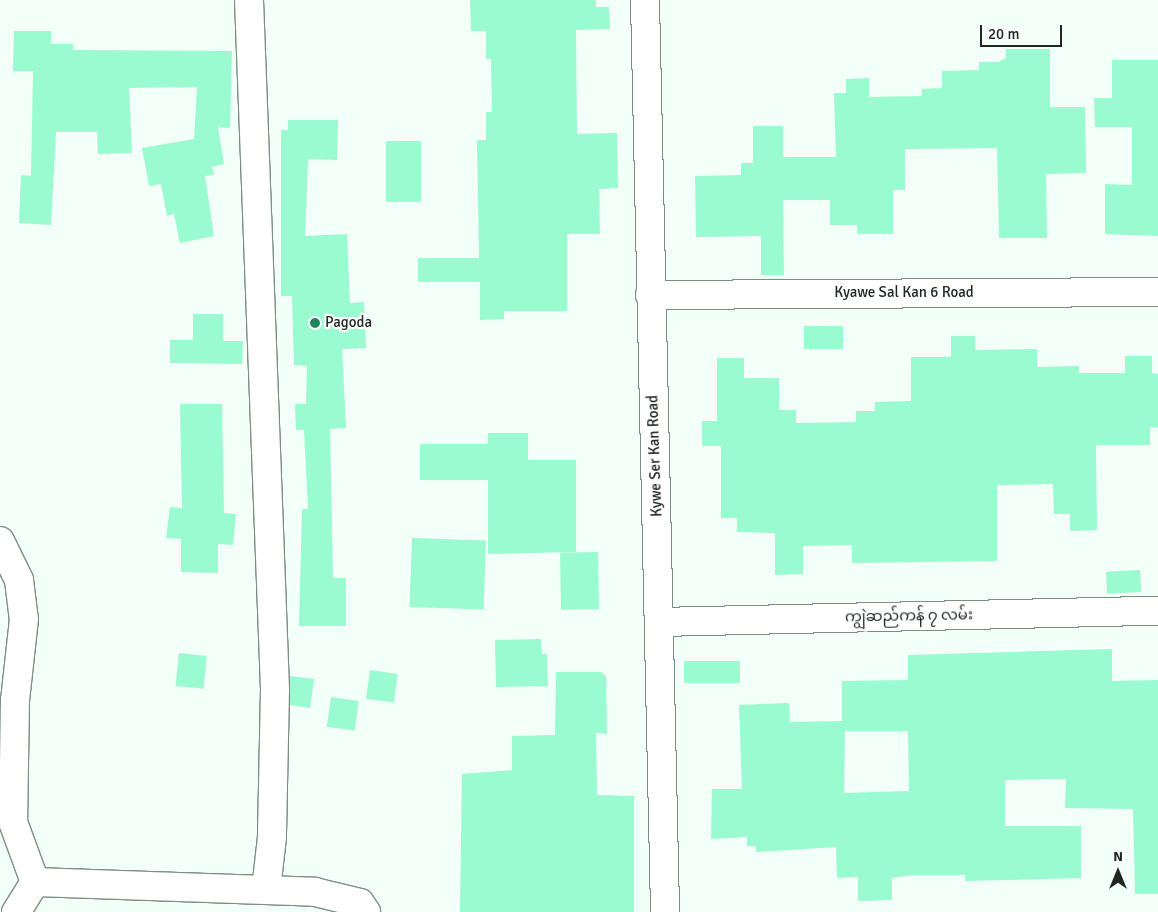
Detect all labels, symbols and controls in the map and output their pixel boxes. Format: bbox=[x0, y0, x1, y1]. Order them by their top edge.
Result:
scale bar bbox=[983, 15, 1066, 47]
text: 20 m bbox=[988, 25, 1019, 43]
street label: Kyawe Sal Kan 6 Road bbox=[834, 284, 974, 302]
place label: Pagoda bbox=[325, 314, 372, 332]
marker: Pagoda bbox=[309, 317, 321, 329]
street label: Kywe Ser Kan Road bbox=[644, 395, 666, 517]
street label: ကျွဲဆည်ကန် ၇ လမ်း bbox=[845, 606, 973, 626]
north arrow bbox=[1093, 847, 1143, 897]
text: N bbox=[1113, 848, 1123, 865]

